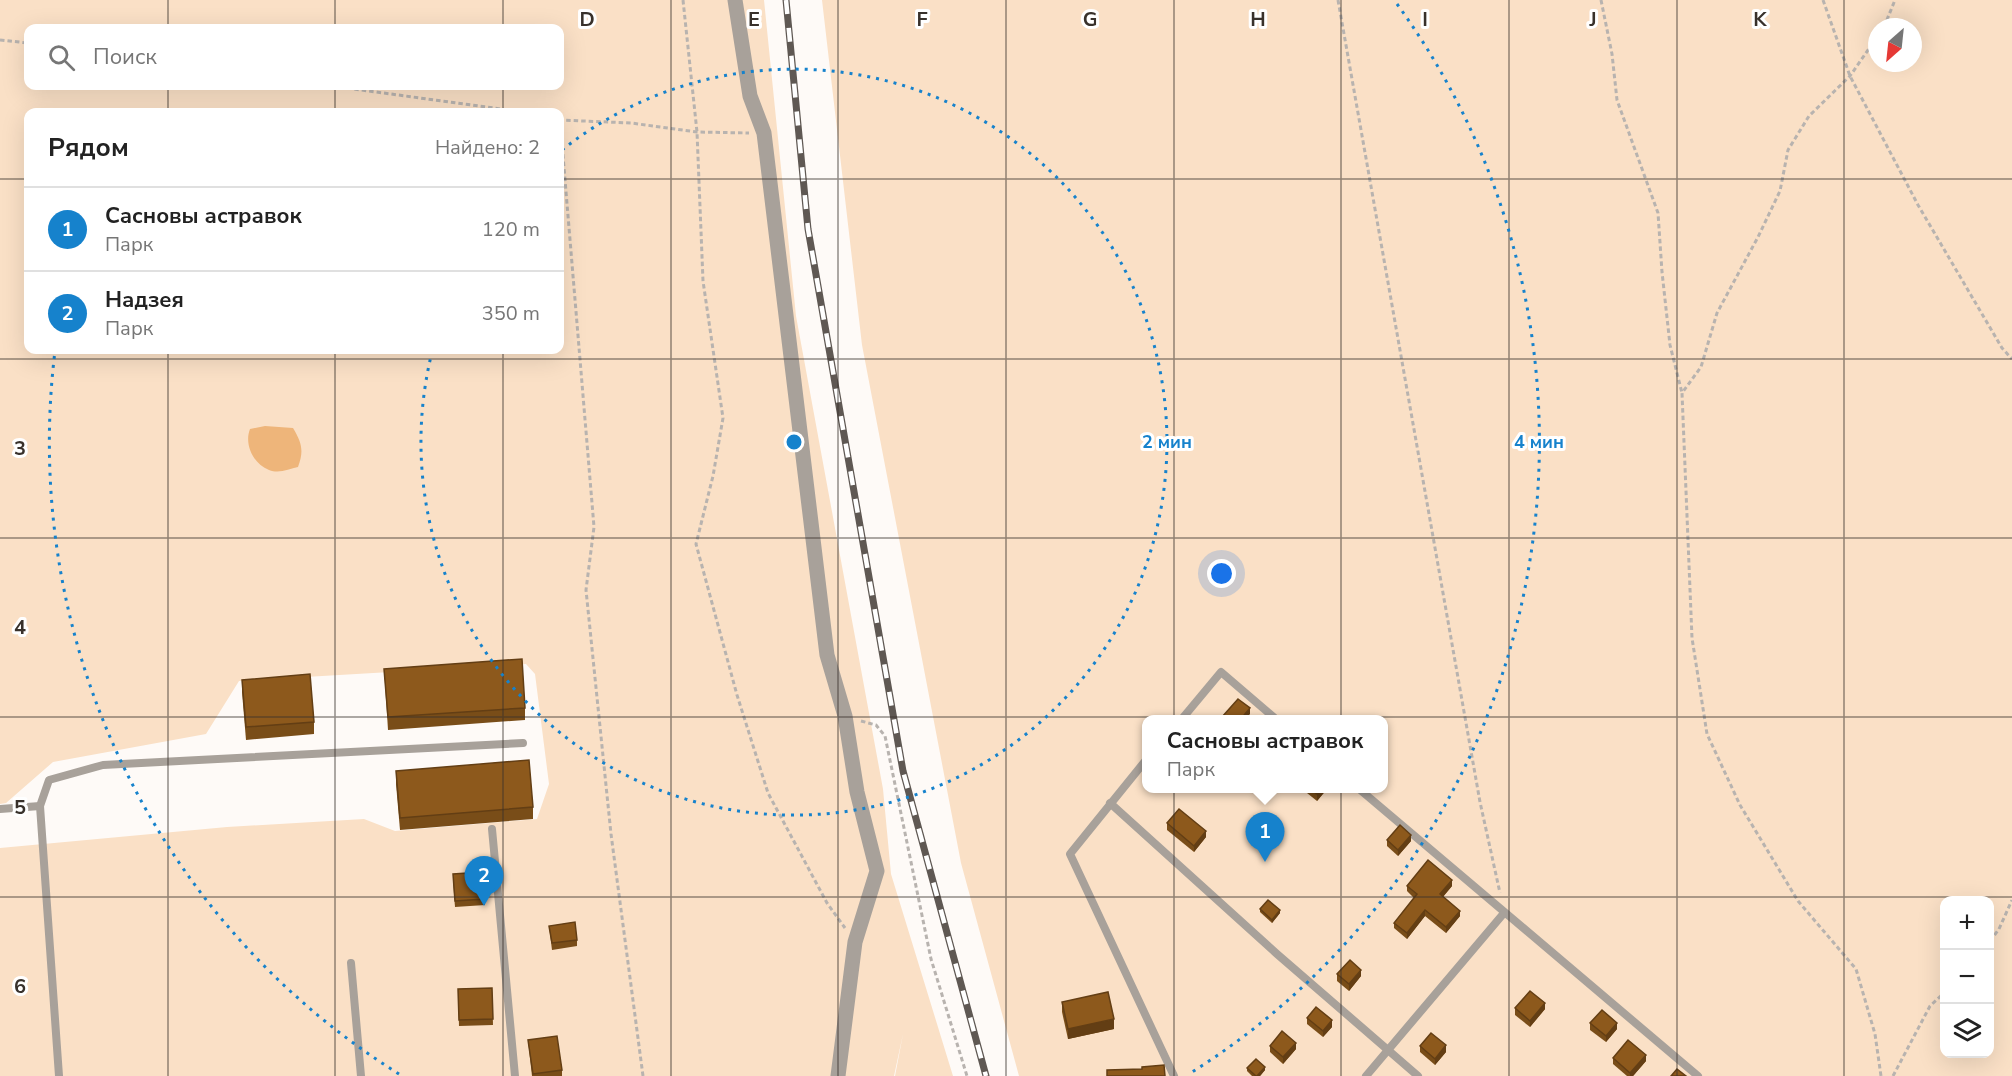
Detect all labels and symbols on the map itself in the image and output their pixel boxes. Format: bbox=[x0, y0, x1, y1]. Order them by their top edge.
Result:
text: D bbox=[579, 6, 595, 33]
text: E bbox=[748, 6, 760, 33]
text: F bbox=[916, 6, 928, 33]
text: G bbox=[1083, 6, 1097, 33]
text: H bbox=[1250, 6, 1266, 33]
text: I bbox=[1422, 6, 1428, 33]
text: J bbox=[1588, 6, 1597, 33]
text: K bbox=[1753, 6, 1767, 33]
north arrow bbox=[1868, 18, 1922, 72]
text: 2 мин bbox=[1142, 430, 1192, 454]
text: 4 мин bbox=[1514, 430, 1564, 454]
centre of rings bbox=[784, 432, 804, 452]
text: 3 bbox=[14, 435, 26, 462]
your location bbox=[1207, 559, 1236, 588]
text: 4 bbox=[14, 614, 26, 641]
text: 5 bbox=[14, 794, 26, 821]
pin: 1 bbox=[1246, 812, 1284, 862]
pin: 2 bbox=[464, 856, 504, 906]
text: 6 bbox=[14, 973, 26, 1000]

